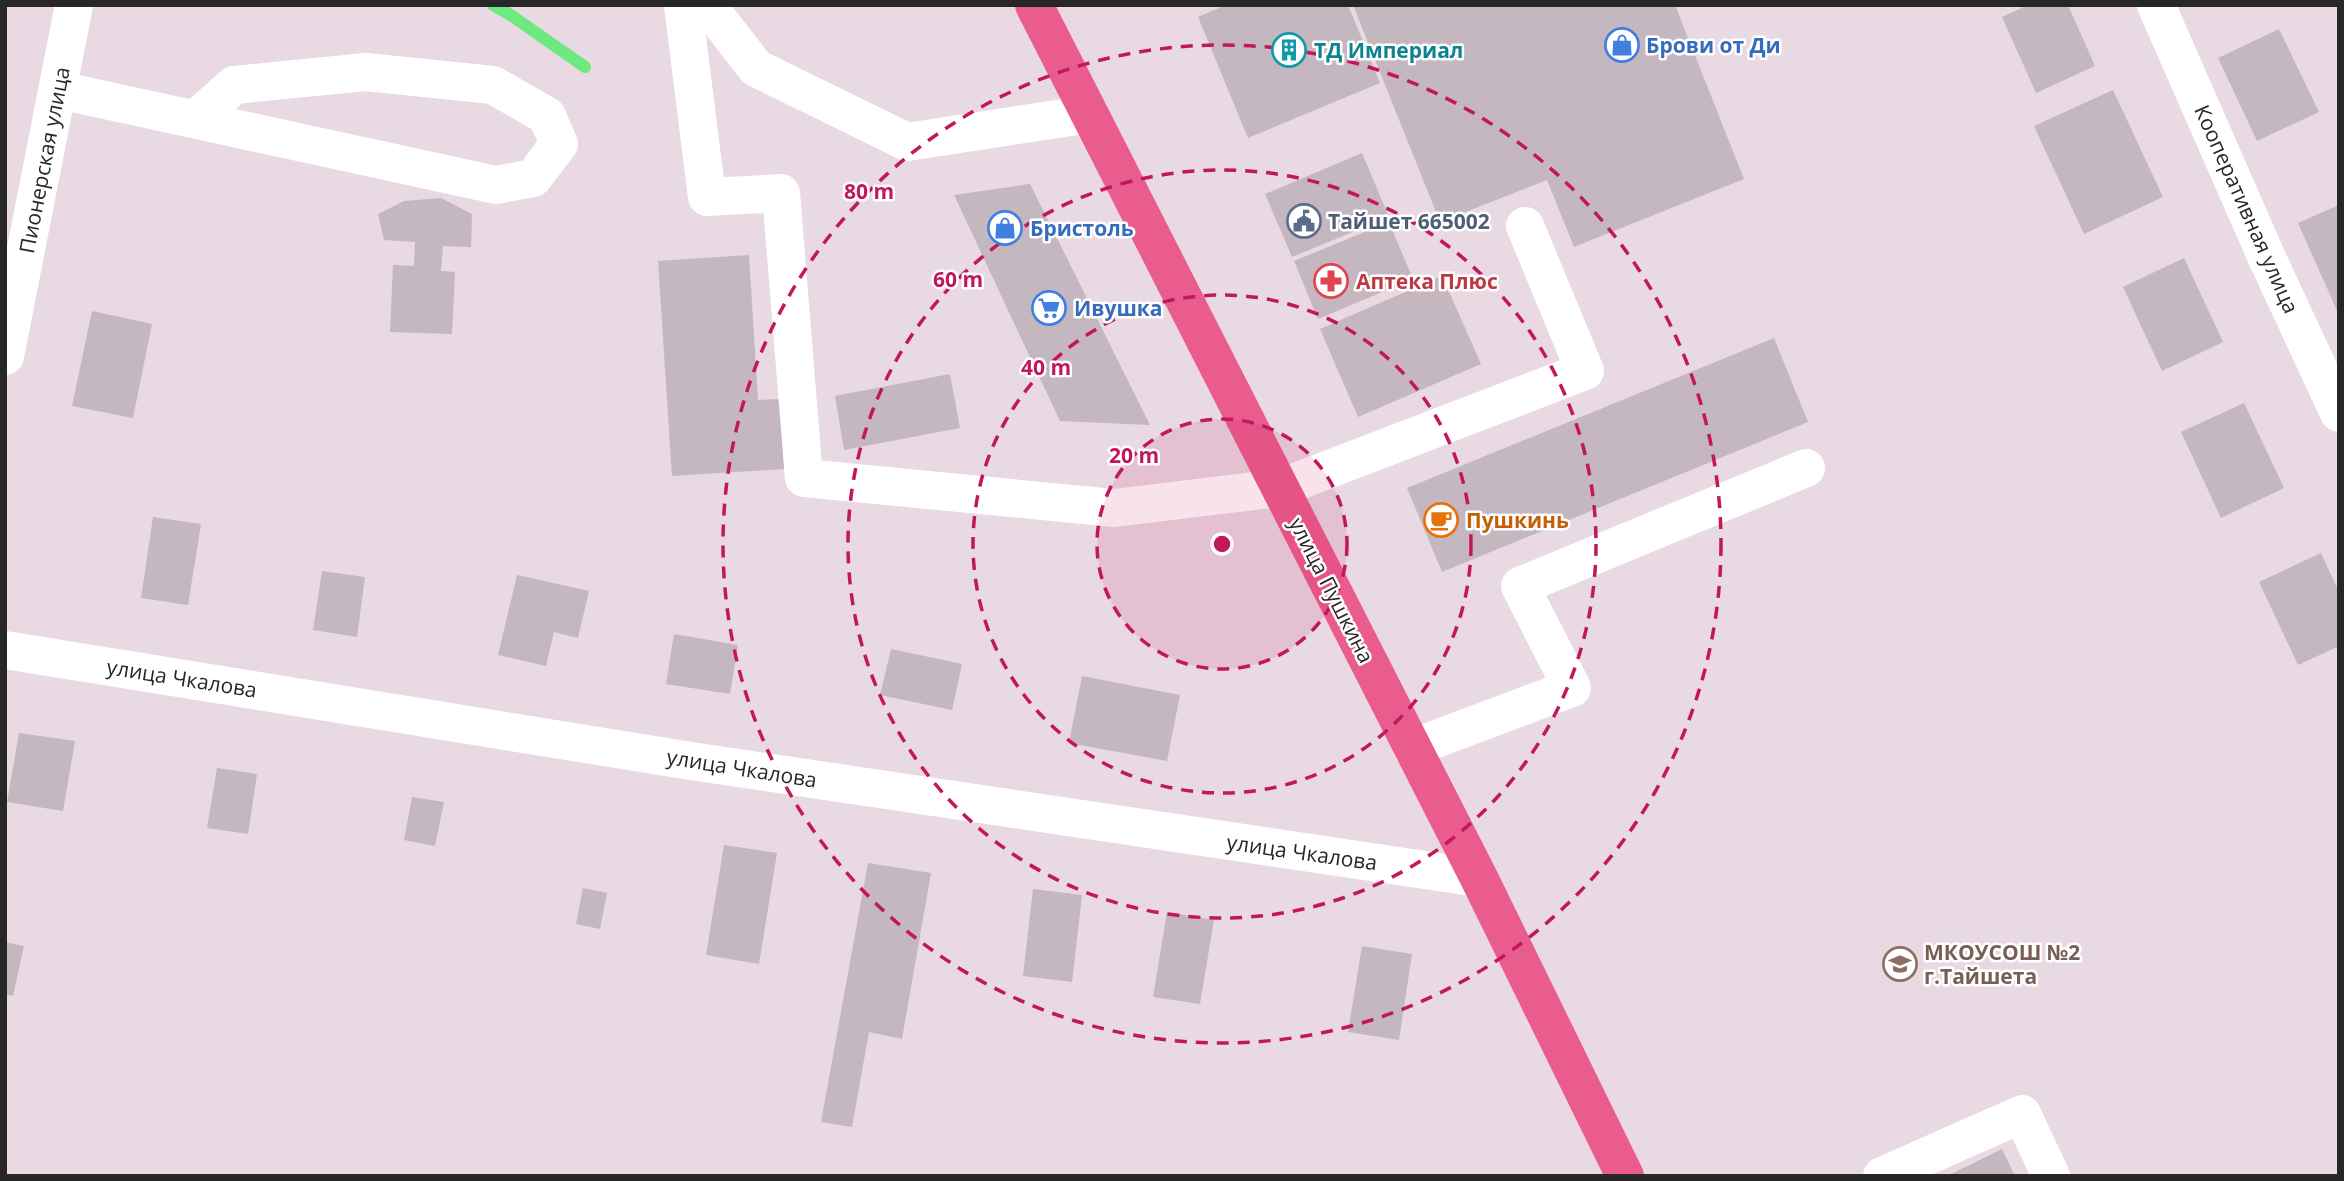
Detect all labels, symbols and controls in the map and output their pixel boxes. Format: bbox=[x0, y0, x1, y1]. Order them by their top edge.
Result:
shop icon: Брови от Ди bbox=[1603, 26, 1641, 64]
building icon: ТД Империал bbox=[1270, 31, 1308, 69]
place label: Брови от Ди bbox=[1646, 31, 1781, 59]
place label: ТД Империал bbox=[1314, 36, 1463, 64]
street label: Пионерская улица bbox=[12, 64, 76, 256]
street label: Кооперативная улица bbox=[2188, 100, 2306, 318]
text: 80 m bbox=[844, 177, 894, 205]
public building icon: Тайшет 665002 bbox=[1285, 202, 1323, 240]
place label: Тайшет 665002 bbox=[1328, 207, 1490, 235]
shop icon: Бристоль bbox=[986, 209, 1024, 247]
place label: Бристоль bbox=[1030, 214, 1134, 242]
pharmacy icon: Аптека Плюс bbox=[1312, 262, 1350, 300]
text: 60 m bbox=[933, 265, 983, 293]
place label: Аптека Плюс bbox=[1356, 267, 1498, 295]
supermarket icon: Ивушка bbox=[1030, 289, 1068, 327]
place label: Ивушка bbox=[1074, 294, 1162, 322]
text: 40 m bbox=[1021, 353, 1071, 381]
text: 20 m bbox=[1109, 441, 1159, 469]
cafe icon: Пушкинь bbox=[1422, 501, 1460, 539]
place label: Пушкинь bbox=[1466, 506, 1569, 534]
street label: улица Пушкина bbox=[1283, 512, 1381, 668]
centre of rings bbox=[1210, 532, 1234, 556]
street label: улица Чкалова bbox=[105, 652, 259, 704]
street label: улица Чкалова bbox=[665, 742, 819, 794]
street label: улица Чкалова bbox=[1225, 828, 1379, 876]
place label: МКОУСОШ №2 г.Тайшета bbox=[1924, 938, 2080, 990]
school or university icon: МКОУСОШ №2 г.Тайшета bbox=[1881, 945, 1919, 983]

